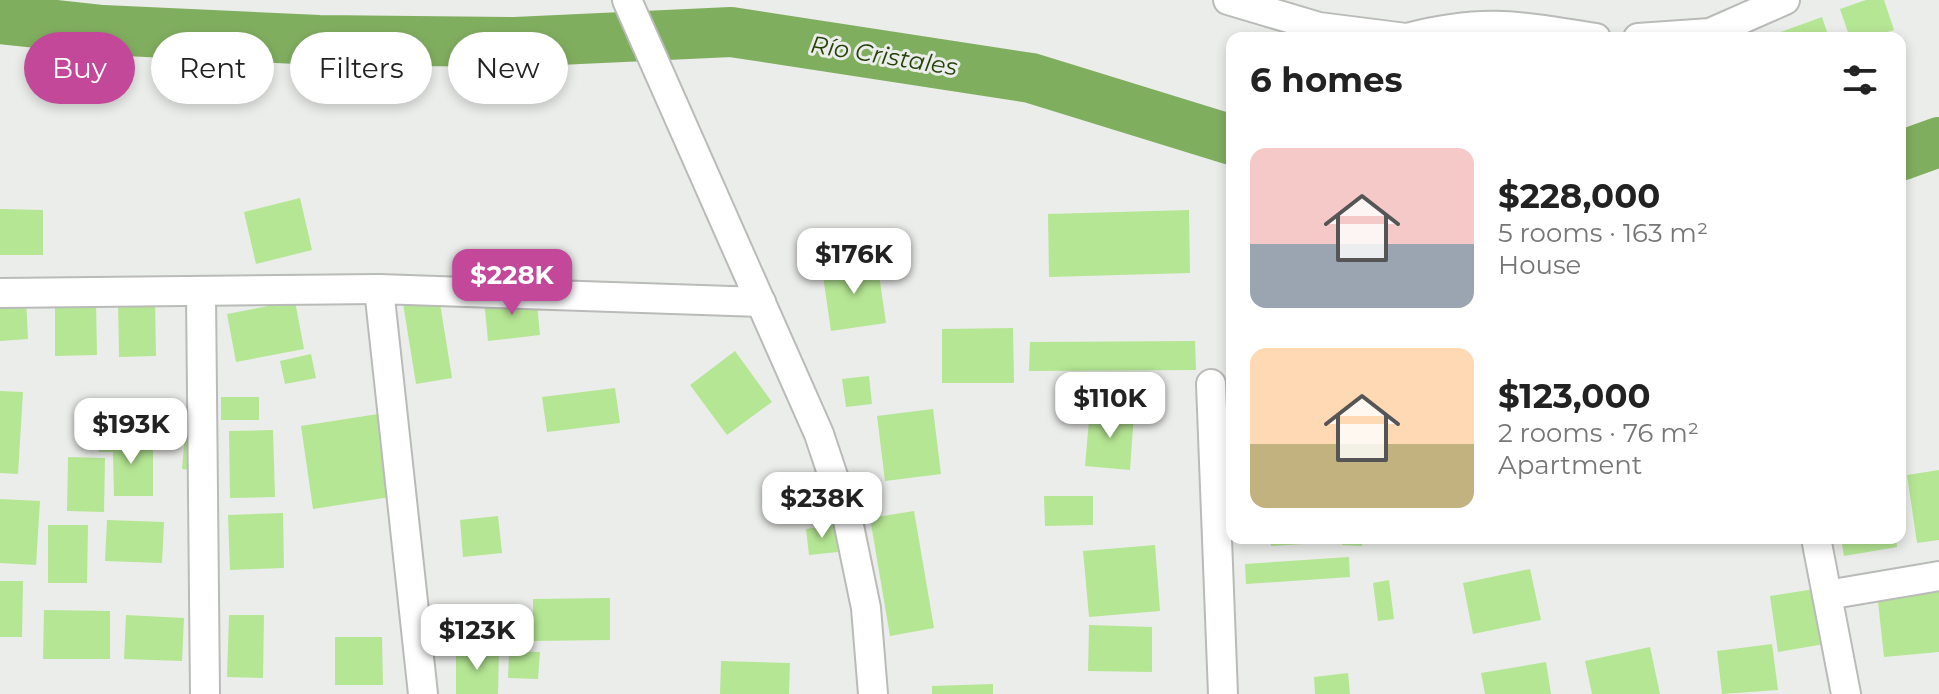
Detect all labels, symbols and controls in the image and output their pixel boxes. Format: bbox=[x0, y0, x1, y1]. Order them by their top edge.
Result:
water label: Río Cristales bbox=[809, 30, 960, 81]
chip: Buy bbox=[24, 32, 135, 104]
chip: Rent bbox=[151, 32, 274, 104]
chip: Filters bbox=[290, 32, 432, 104]
chip: New bbox=[448, 32, 568, 104]
icon: filters bbox=[1838, 58, 1882, 102]
text: 6 homes bbox=[1250, 59, 1403, 101]
text: $228,000 bbox=[1498, 175, 1660, 217]
icon: home bbox=[1314, 180, 1410, 276]
text: 5 rooms · 163 m² bbox=[1498, 217, 1708, 249]
pin: $176K bbox=[798, 228, 910, 296]
text: $176K bbox=[815, 238, 893, 270]
pin: $228K bbox=[456, 249, 568, 317]
text: House bbox=[1498, 249, 1581, 281]
text: $228K bbox=[470, 259, 554, 291]
pin: $110K bbox=[1054, 372, 1166, 440]
text: $123,000 bbox=[1498, 375, 1651, 417]
icon: home bbox=[1314, 380, 1410, 476]
text: $110K bbox=[1073, 382, 1147, 414]
pin: $193K bbox=[75, 398, 187, 466]
text: $193K bbox=[92, 408, 170, 440]
text: 2 rooms · 76 m² bbox=[1498, 417, 1699, 449]
text: Apartment bbox=[1498, 449, 1642, 481]
pin: $238K bbox=[766, 472, 878, 540]
text: $238K bbox=[780, 482, 864, 514]
pin: $123K bbox=[421, 604, 533, 672]
text: $123K bbox=[439, 614, 515, 646]

